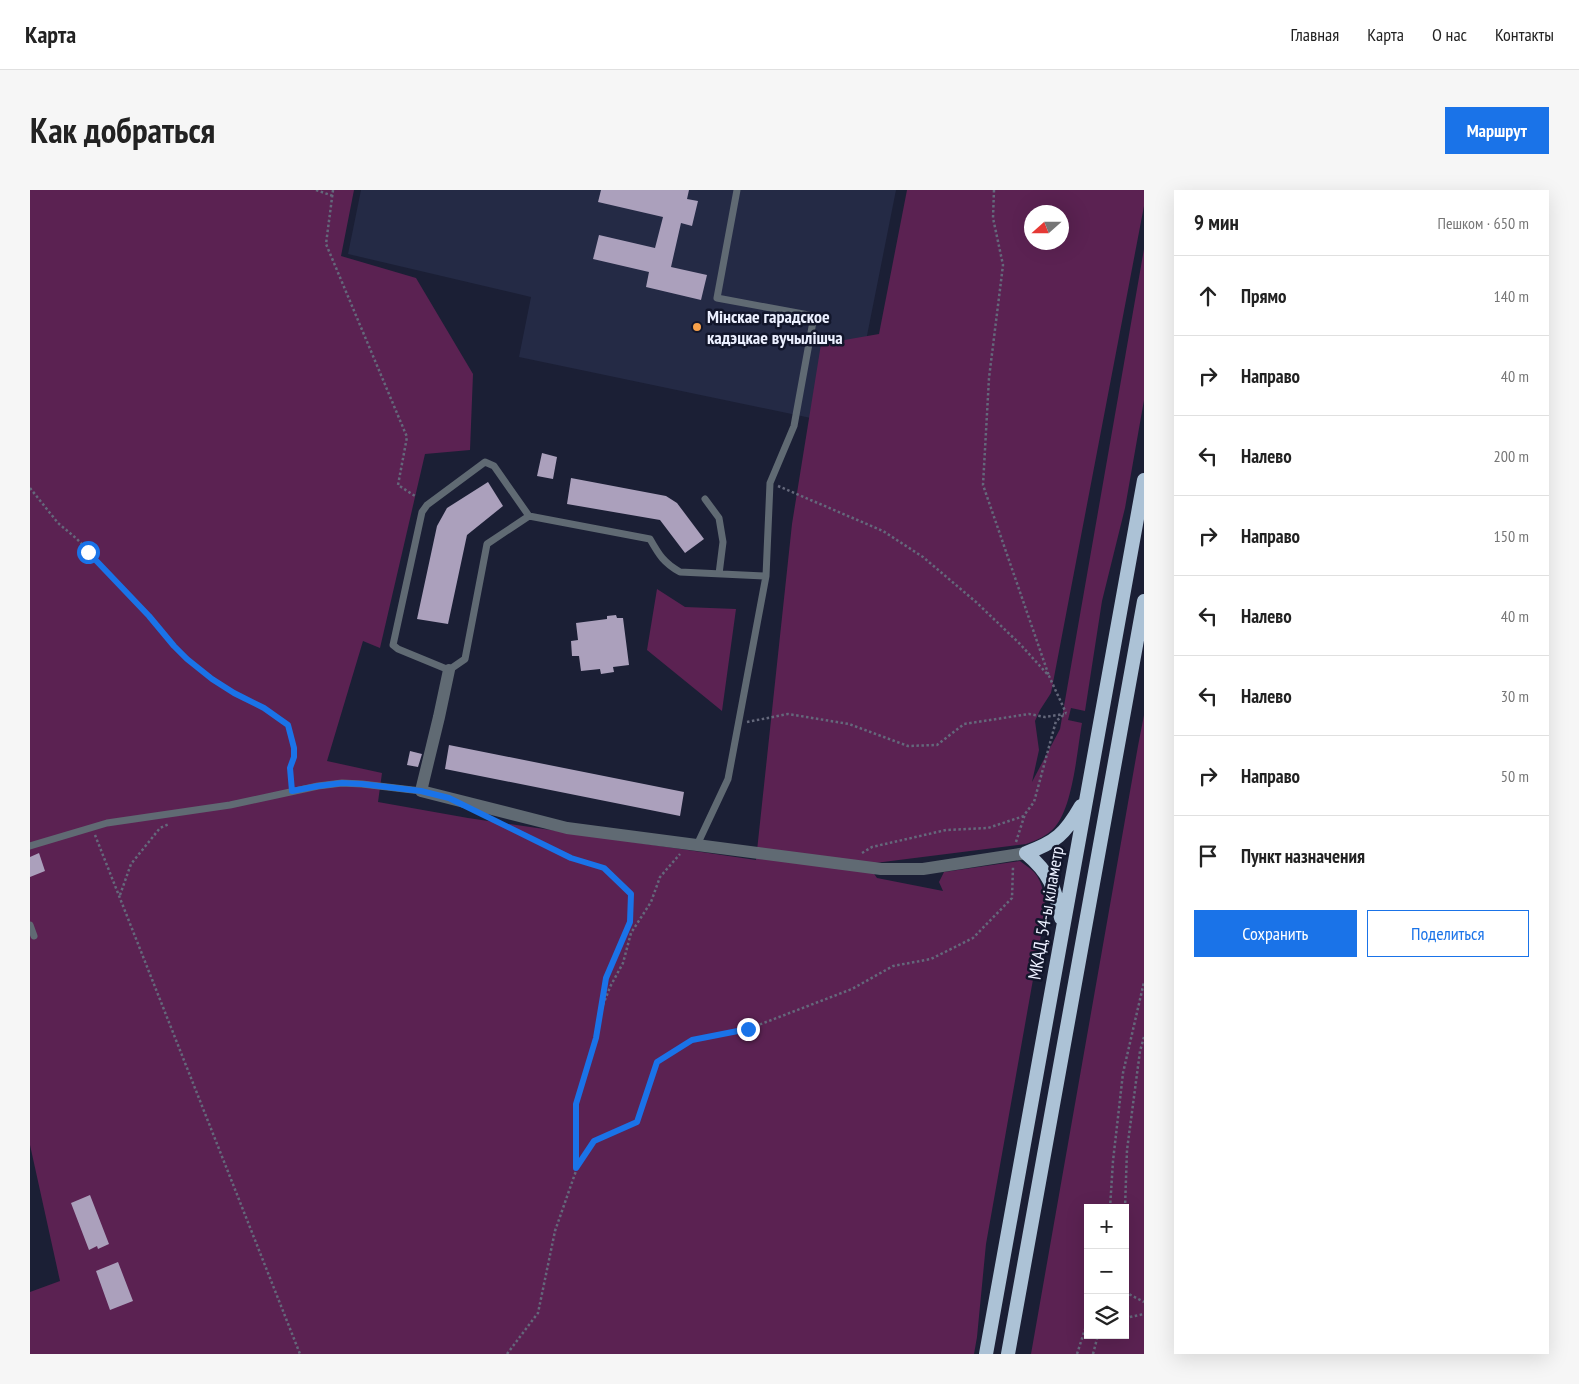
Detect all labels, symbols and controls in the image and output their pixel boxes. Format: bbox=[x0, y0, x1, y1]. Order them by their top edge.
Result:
text: Карта bbox=[25, 19, 76, 50]
text: Главная bbox=[1291, 23, 1339, 46]
text: Карта bbox=[1367, 23, 1404, 46]
text: О нас bbox=[1432, 23, 1467, 46]
text: Контакты bbox=[1495, 23, 1554, 46]
text: Как добраться bbox=[30, 107, 215, 153]
button: Маршрут bbox=[1445, 107, 1549, 154]
north arrow bbox=[1024, 205, 1069, 250]
text: 9 мин bbox=[1194, 209, 1239, 236]
text: Пешком · 650 m bbox=[1438, 213, 1529, 233]
icon: ahead bbox=[1194, 282, 1222, 310]
text: Прямо bbox=[1241, 284, 1286, 308]
text: 140 m bbox=[1494, 286, 1529, 306]
place label: Мінскае гарадское кадэцкае вучылішча bbox=[707, 305, 843, 349]
marker: Мінскае гарадское кадэцкае вучылішча bbox=[691, 321, 703, 333]
icon: right bbox=[1194, 362, 1222, 390]
text: Направо bbox=[1241, 364, 1300, 388]
text: 40 m bbox=[1501, 366, 1529, 386]
icon: left bbox=[1194, 442, 1222, 470]
text: Налево bbox=[1241, 444, 1292, 468]
text: 200 m bbox=[1494, 446, 1529, 466]
icon: right bbox=[1194, 522, 1222, 550]
text: Направо bbox=[1241, 524, 1300, 548]
text: 150 m bbox=[1494, 526, 1529, 546]
route start bbox=[77, 541, 100, 564]
icon: left bbox=[1194, 602, 1222, 630]
text: Налево bbox=[1241, 604, 1292, 628]
text: 40 m bbox=[1501, 606, 1529, 626]
icon: left bbox=[1194, 682, 1222, 710]
text: Налево bbox=[1241, 684, 1292, 708]
text: 30 m bbox=[1501, 686, 1529, 706]
icon: right bbox=[1194, 762, 1222, 790]
text: Направо bbox=[1241, 764, 1300, 788]
text: 50 m bbox=[1501, 766, 1529, 786]
icon: arrive bbox=[1194, 842, 1222, 870]
street label: МКАД, 54-ы кіламетр bbox=[1022, 844, 1069, 981]
text: Пункт назначения bbox=[1241, 844, 1365, 868]
button: Сохранить bbox=[1194, 910, 1357, 957]
button: Поделиться bbox=[1367, 910, 1529, 957]
route end bbox=[737, 1018, 760, 1041]
map controls bbox=[1084, 1204, 1129, 1339]
button: + bbox=[1084, 1204, 1129, 1249]
button: − bbox=[1084, 1249, 1129, 1294]
button: layers bbox=[1084, 1294, 1129, 1339]

